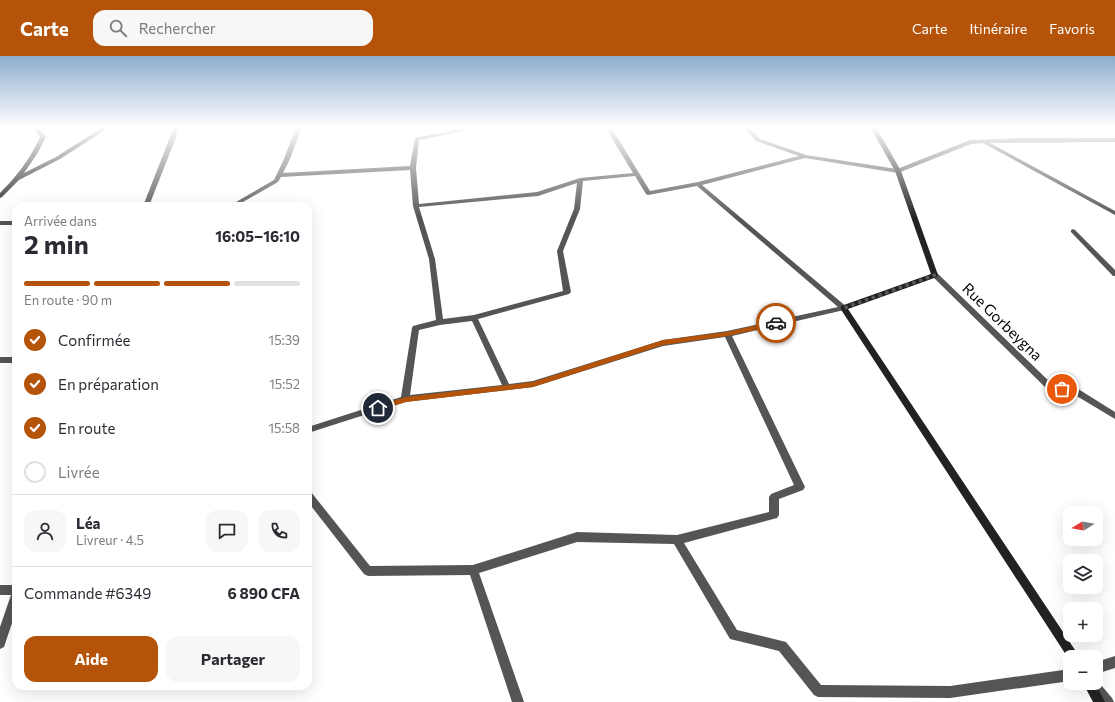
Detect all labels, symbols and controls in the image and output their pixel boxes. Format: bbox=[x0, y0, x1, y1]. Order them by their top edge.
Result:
search box bbox=[93, 10, 373, 46]
text: Carte bbox=[20, 17, 69, 40]
icon: search bbox=[107, 17, 129, 39]
text: Rechercher bbox=[139, 19, 216, 37]
text: Carte bbox=[912, 20, 947, 37]
text: Itinéraire bbox=[969, 20, 1027, 37]
text: Favoris bbox=[1049, 20, 1095, 37]
text: Arrivée dans bbox=[24, 213, 97, 229]
text: 16:05–16:10 bbox=[215, 227, 300, 245]
text: 2 min bbox=[24, 228, 89, 259]
street label: Rue Gorbeygna bbox=[959, 279, 1046, 364]
text: En route · 90 m bbox=[24, 292, 112, 308]
courier bbox=[756, 303, 796, 343]
icon: car bbox=[765, 312, 787, 334]
icon: check bbox=[24, 329, 46, 351]
text: Confirmée bbox=[58, 331, 131, 349]
text: 15:39 bbox=[269, 332, 300, 348]
pin bbox=[1045, 372, 1079, 406]
icon: check bbox=[24, 373, 46, 395]
text: En préparation bbox=[58, 375, 159, 393]
text: 15:52 bbox=[269, 376, 300, 392]
icon: bag bbox=[1051, 378, 1073, 400]
pin bbox=[361, 391, 395, 425]
icon: home bbox=[367, 397, 389, 419]
icon: check bbox=[24, 417, 46, 439]
text: En route bbox=[58, 419, 115, 437]
text: 15:58 bbox=[269, 420, 300, 436]
text: Livrée bbox=[58, 463, 100, 481]
north arrow bbox=[1063, 506, 1103, 546]
map controls bbox=[1063, 506, 1103, 690]
button: person bbox=[24, 510, 66, 552]
button: chat bbox=[206, 510, 248, 552]
button: phone bbox=[258, 510, 300, 552]
text: Léa bbox=[76, 514, 101, 532]
text: Livreur · 4.5 bbox=[76, 532, 144, 548]
button: layers bbox=[1063, 554, 1103, 594]
text: Commande #6349 bbox=[24, 584, 151, 602]
text: 6 890 CFA bbox=[227, 584, 300, 602]
button: + bbox=[1063, 602, 1103, 642]
button: Aide bbox=[24, 636, 158, 682]
button: Partager bbox=[166, 636, 300, 682]
button: − bbox=[1063, 650, 1103, 690]

